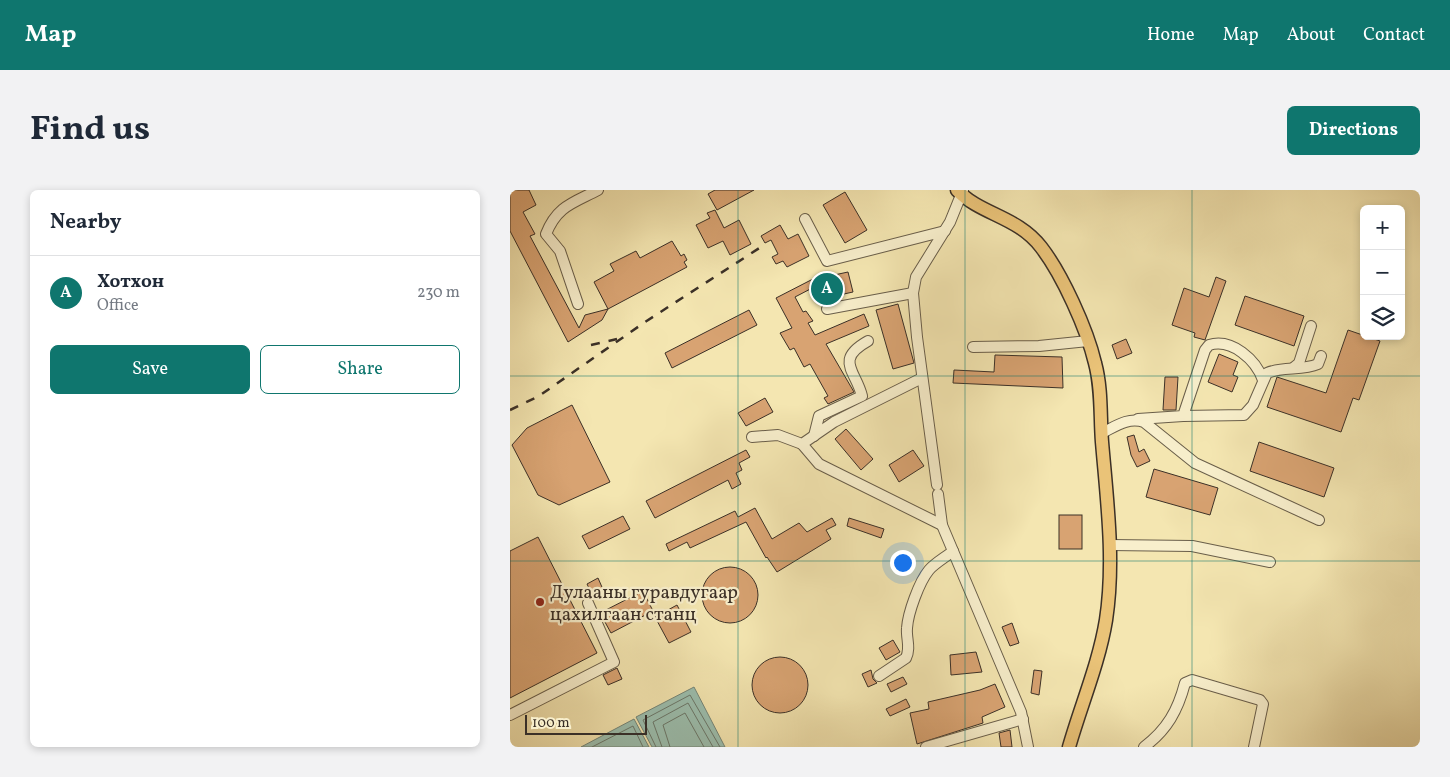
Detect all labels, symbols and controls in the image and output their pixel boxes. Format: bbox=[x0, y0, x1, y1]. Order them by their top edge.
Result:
text: Map bbox=[25, 18, 76, 52]
text: Home bbox=[1147, 23, 1195, 48]
text: Map bbox=[1223, 23, 1259, 48]
text: About bbox=[1287, 23, 1335, 48]
text: Contact bbox=[1363, 23, 1425, 48]
text: Find us bbox=[30, 106, 150, 154]
button: Directions bbox=[1287, 106, 1420, 155]
map controls bbox=[1360, 205, 1405, 340]
button: + bbox=[1360, 205, 1405, 250]
text: Nearby bbox=[50, 208, 121, 237]
button: − bbox=[1360, 250, 1405, 295]
text: Хотхон bbox=[97, 269, 164, 295]
pin: A bbox=[811, 270, 843, 308]
text: A bbox=[60, 282, 72, 304]
text: 230 m bbox=[417, 282, 460, 304]
text: Office bbox=[97, 295, 139, 317]
button: layers bbox=[1360, 295, 1405, 340]
button: Save bbox=[50, 345, 250, 394]
button: Share bbox=[260, 345, 460, 394]
your location bbox=[890, 550, 916, 576]
place label: Дулааны гуравдугаар цахилгаан станц bbox=[550, 580, 738, 628]
marker: Дулааны гуравдугаар цахилгаан станц bbox=[534, 596, 546, 608]
scale bar bbox=[525, 712, 648, 735]
text: 100 m bbox=[532, 714, 570, 733]

